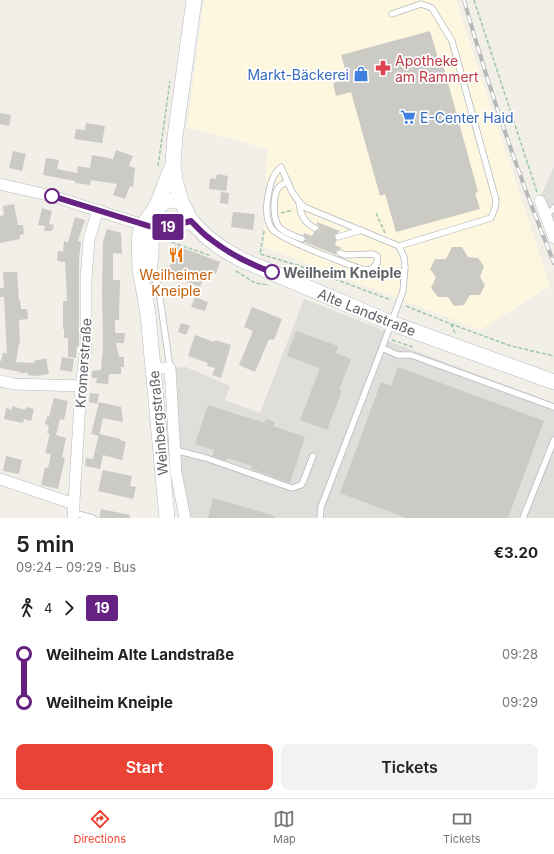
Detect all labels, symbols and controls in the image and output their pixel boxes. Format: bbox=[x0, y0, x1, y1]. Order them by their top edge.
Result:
place label: Apotheke am Rammert bbox=[395, 52, 479, 85]
pharmacy icon: Apotheke am Rammert bbox=[374, 59, 392, 77]
shop icon: Markt-Bäckerei bbox=[352, 65, 370, 83]
place label: Markt-Bäckerei bbox=[247, 66, 349, 83]
supermarket icon: E-Center Haid bbox=[399, 108, 417, 126]
place label: E-Center Haid bbox=[420, 109, 514, 126]
unlabelled marker bbox=[44, 188, 60, 204]
line badge: 19 bbox=[150, 214, 186, 240]
text: 19 bbox=[160, 218, 176, 235]
restaurant icon: Weilheimer Kneiple bbox=[167, 246, 185, 264]
marker: Weilheim Kneiple bbox=[264, 264, 280, 280]
place label: Weilheim Kneiple bbox=[283, 264, 402, 281]
place label: Weilheimer Kneiple bbox=[139, 266, 213, 299]
street label: Alte Landstraße bbox=[315, 285, 419, 339]
street label: Kromerstraße bbox=[71, 317, 95, 409]
street label: Weinbergstraße bbox=[145, 370, 171, 476]
text: 5 min bbox=[16, 531, 74, 557]
text: €3.20 bbox=[494, 543, 538, 562]
text: 09:24 – 09:29 · Bus bbox=[16, 559, 136, 575]
icon: walk bbox=[16, 597, 38, 619]
icon: forward bbox=[58, 597, 80, 619]
text: 19 bbox=[94, 599, 110, 616]
text: 4 bbox=[44, 600, 52, 616]
text: Weilheim Alte Landstraße bbox=[46, 645, 234, 664]
text: 09:28 bbox=[502, 646, 538, 662]
text: Weilheim Kneiple bbox=[46, 693, 173, 712]
text: 09:29 bbox=[502, 694, 538, 710]
button: Start bbox=[16, 744, 273, 790]
button: Tickets bbox=[281, 744, 538, 790]
tab: Directions bbox=[74, 808, 126, 846]
tab: Map bbox=[273, 808, 296, 846]
tab: Tickets bbox=[443, 808, 480, 846]

